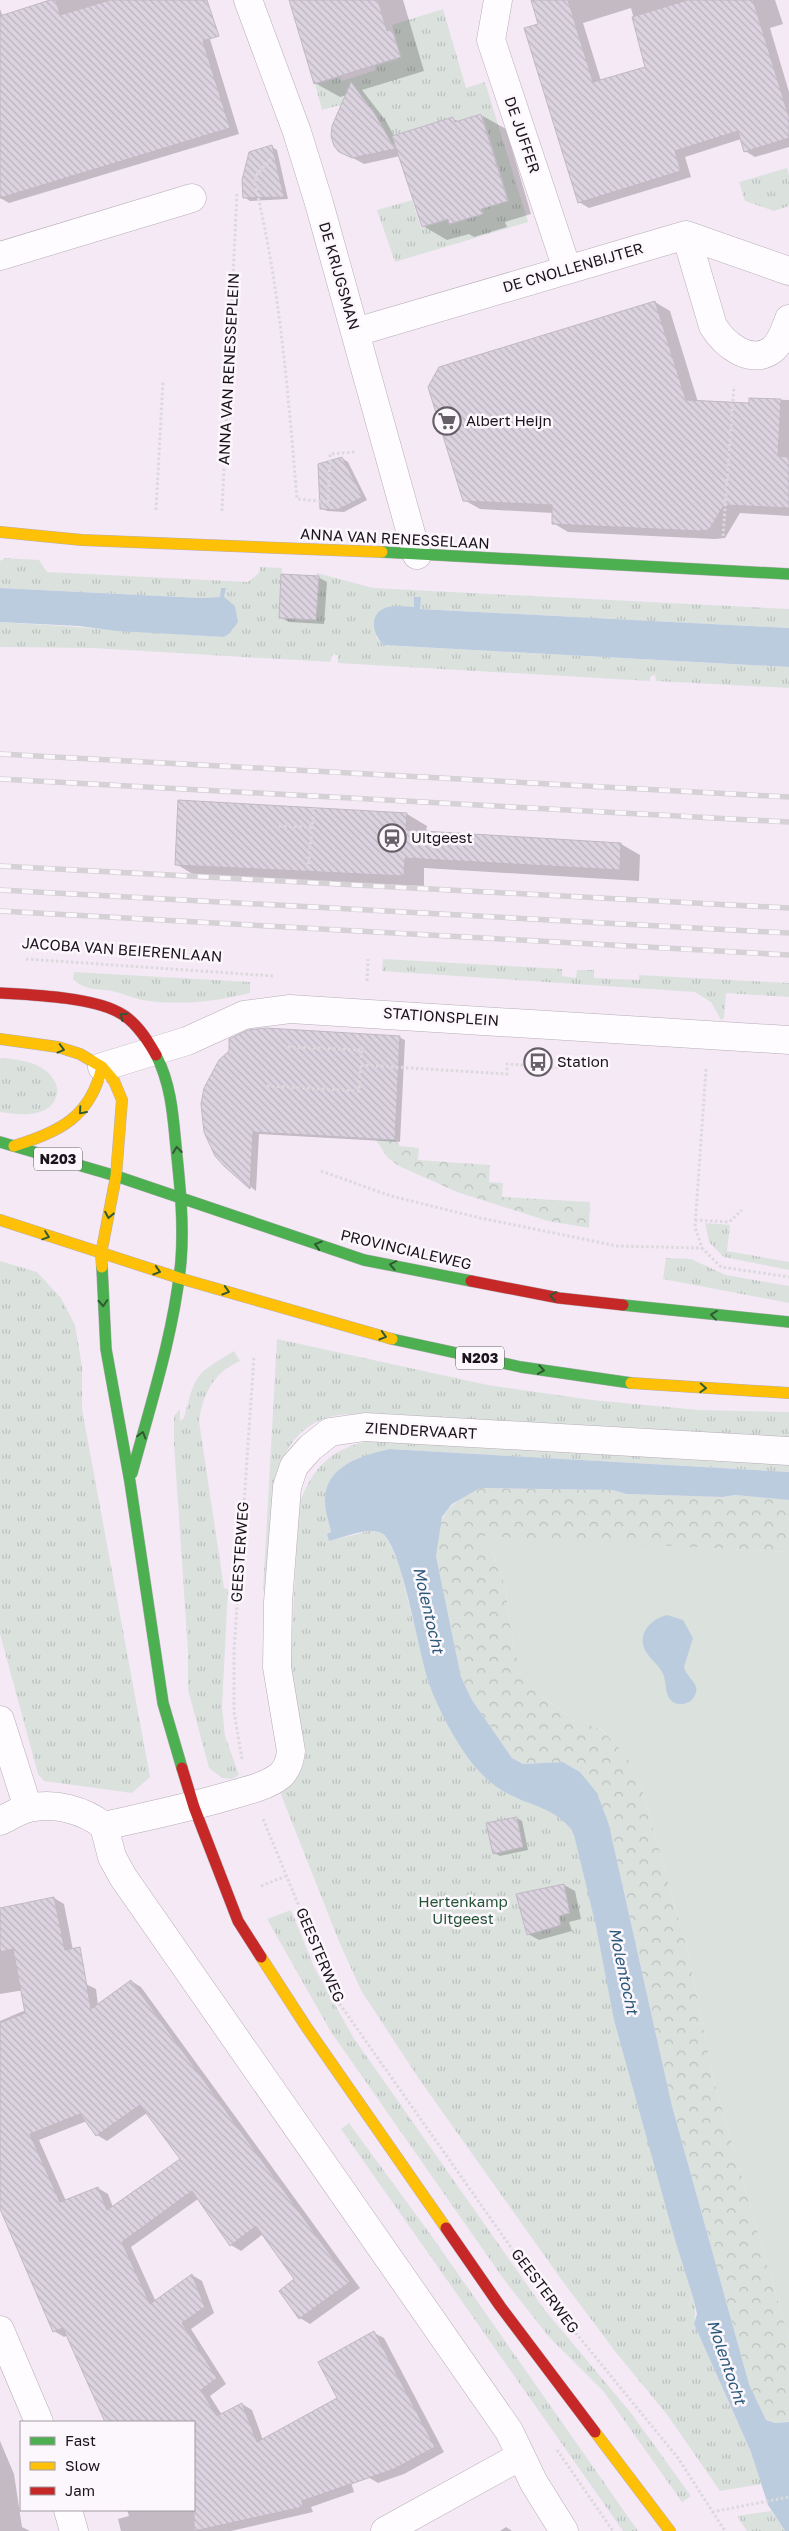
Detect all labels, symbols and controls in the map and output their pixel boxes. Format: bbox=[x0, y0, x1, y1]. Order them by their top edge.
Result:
street label: DE JUFFER bbox=[501, 94, 544, 175]
street label: DE KRIJGSMAN bbox=[316, 220, 364, 332]
street label: DE CNOLLENBIJTER bbox=[500, 238, 645, 296]
street label: ANNA VAN RENESSEPLEIN bbox=[214, 272, 242, 466]
supermarket icon: Albert Heijn bbox=[432, 406, 462, 436]
place label: Albert Heijn bbox=[466, 411, 552, 429]
street label: ANNA VAN RENESSELAAN bbox=[300, 524, 490, 552]
station icon: Uitgeest bbox=[377, 823, 407, 853]
place label: Uitgeest bbox=[411, 828, 473, 846]
street label: JACOBA VAN BEIERENLAAN bbox=[21, 933, 223, 965]
street label: STATIONSPLEIN bbox=[383, 1003, 500, 1029]
one-way arrow bbox=[119, 1013, 129, 1022]
one-way arrow bbox=[56, 1043, 64, 1053]
bus stop icon: Station bbox=[523, 1047, 553, 1077]
place label: Station bbox=[557, 1052, 609, 1070]
one-way arrow bbox=[79, 1105, 88, 1114]
one-way arrow bbox=[172, 1146, 183, 1154]
road number: N203 bbox=[34, 1148, 82, 1170]
one-way arrow bbox=[104, 1211, 114, 1220]
street label: PROVINCIALEWEG bbox=[339, 1225, 473, 1273]
one-way arrow bbox=[41, 1230, 50, 1240]
one-way arrow bbox=[314, 1241, 323, 1251]
one-way arrow bbox=[389, 1261, 398, 1271]
one-way arrow bbox=[152, 1265, 161, 1275]
one-way arrow bbox=[222, 1286, 230, 1296]
one-way arrow bbox=[549, 1292, 557, 1302]
one-way arrow bbox=[98, 1299, 109, 1307]
one-way arrow bbox=[710, 1310, 718, 1321]
one-way arrow bbox=[378, 1330, 386, 1340]
road number: N203 bbox=[456, 1346, 504, 1370]
one-way arrow bbox=[537, 1364, 546, 1374]
one-way arrow bbox=[699, 1383, 707, 1394]
street label: ZIENDERVAART bbox=[365, 1418, 478, 1442]
one-way arrow bbox=[136, 1431, 147, 1439]
street label: GEESTERWEG bbox=[227, 1501, 252, 1603]
water label: Molentocht bbox=[409, 1565, 449, 1657]
park label: Hertenkamp Uitgeest bbox=[418, 1892, 508, 1927]
street label: GEESTERWEG bbox=[293, 1905, 349, 2005]
water label: Molentocht bbox=[605, 1926, 643, 2018]
street label: GEESTERWEG bbox=[508, 2245, 583, 2336]
water label: Molentocht bbox=[703, 2317, 751, 2408]
legend bbox=[20, 2421, 195, 2511]
text: Fast bbox=[65, 2431, 96, 2449]
text: Slow bbox=[65, 2456, 100, 2474]
text: Jam bbox=[65, 2481, 95, 2499]

